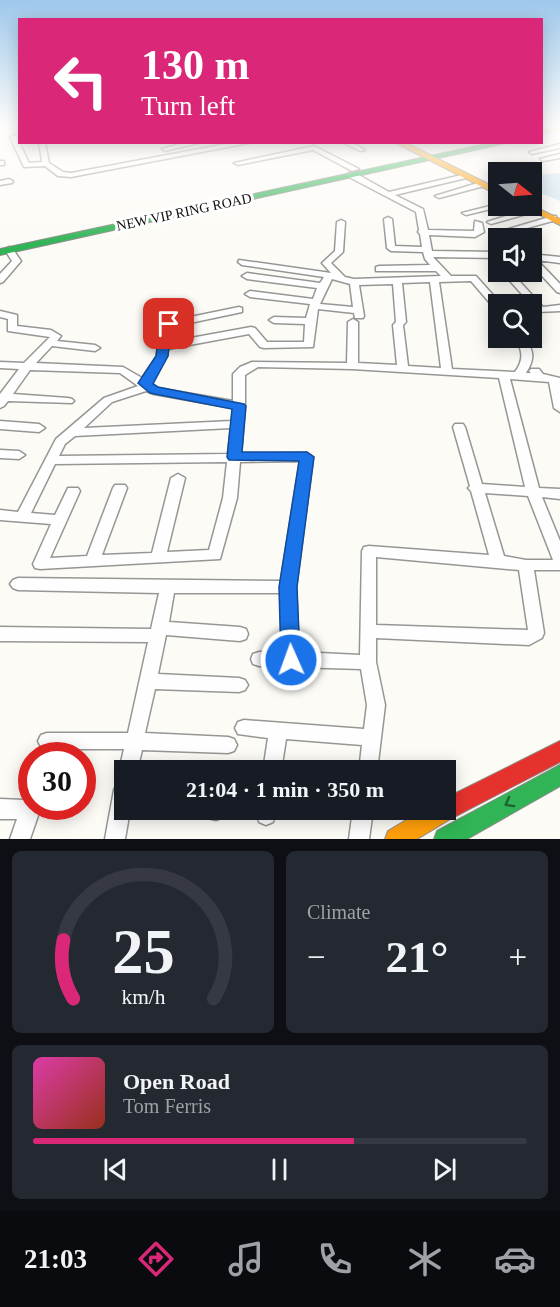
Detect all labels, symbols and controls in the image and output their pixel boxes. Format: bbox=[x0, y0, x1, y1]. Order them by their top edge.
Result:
icon: left bbox=[42, 42, 120, 120]
text: 130 m bbox=[141, 42, 250, 88]
text: Turn left bbox=[141, 91, 235, 121]
north arrow bbox=[488, 162, 542, 216]
map controls bbox=[488, 162, 542, 348]
street label: NEW VIP RING ROAD bbox=[115, 190, 253, 234]
button: sound bbox=[488, 228, 542, 282]
button: search bbox=[488, 294, 542, 348]
pin bbox=[143, 298, 194, 349]
icon: arrive bbox=[152, 307, 185, 340]
position arrow bbox=[259, 628, 323, 692]
speed limit sign: 30 bbox=[18, 742, 96, 820]
text: 21:04 · 1 min · 350 m bbox=[186, 777, 384, 802]
one-way arrow bbox=[505, 796, 515, 808]
text: Climate bbox=[307, 901, 370, 923]
text: 25 bbox=[112, 917, 174, 986]
text: 21° bbox=[386, 932, 449, 982]
text: − bbox=[307, 939, 326, 975]
text: + bbox=[508, 939, 527, 975]
text: km/h bbox=[121, 985, 165, 1009]
text: Open Road bbox=[123, 1069, 230, 1094]
text: Tom Ferris bbox=[123, 1095, 211, 1117]
icon: previous bbox=[99, 1153, 132, 1186]
icon: pause bbox=[263, 1153, 296, 1186]
icon: next bbox=[428, 1153, 461, 1186]
icon: directions bbox=[135, 1238, 177, 1280]
icon: music bbox=[225, 1238, 267, 1280]
icon: phone bbox=[314, 1238, 356, 1280]
icon: climate bbox=[404, 1238, 446, 1280]
icon: car bbox=[494, 1238, 536, 1280]
text: 21:03 bbox=[24, 1244, 87, 1274]

